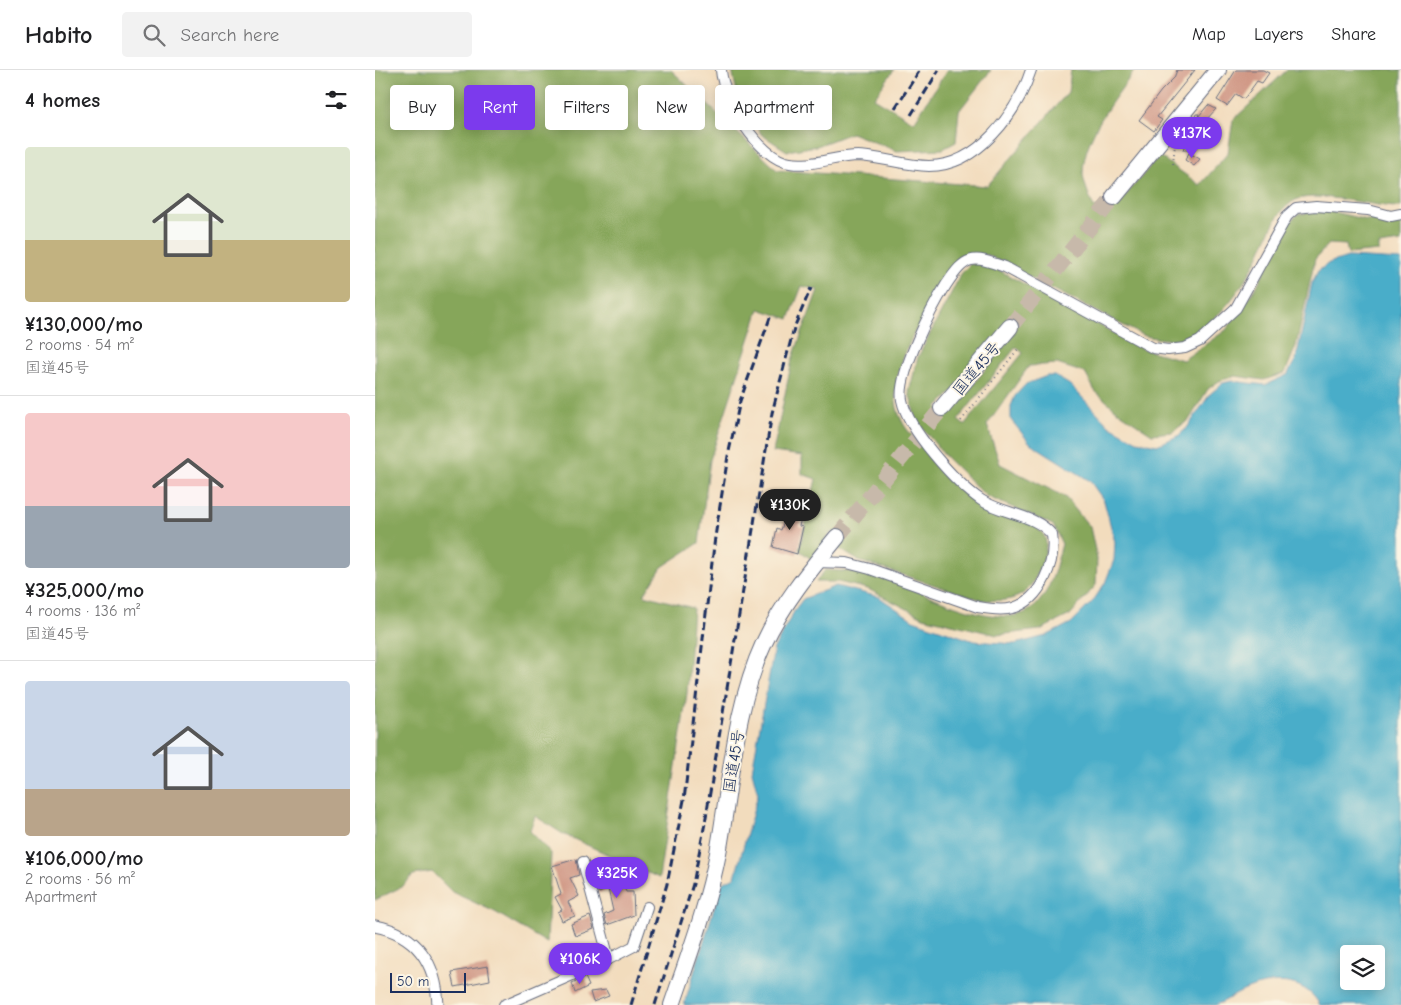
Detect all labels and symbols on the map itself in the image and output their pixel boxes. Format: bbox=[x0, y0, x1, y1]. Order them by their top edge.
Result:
pin: ¥137K bbox=[1157, 116, 1227, 159]
street label: 国道45号 bbox=[949, 338, 1004, 399]
pin: ¥130K bbox=[755, 488, 825, 531]
street label: 国道45号 bbox=[720, 728, 748, 794]
pin: ¥325K bbox=[582, 856, 652, 899]
pin: ¥106K bbox=[545, 942, 615, 985]
scale bar bbox=[390, 970, 466, 993]

